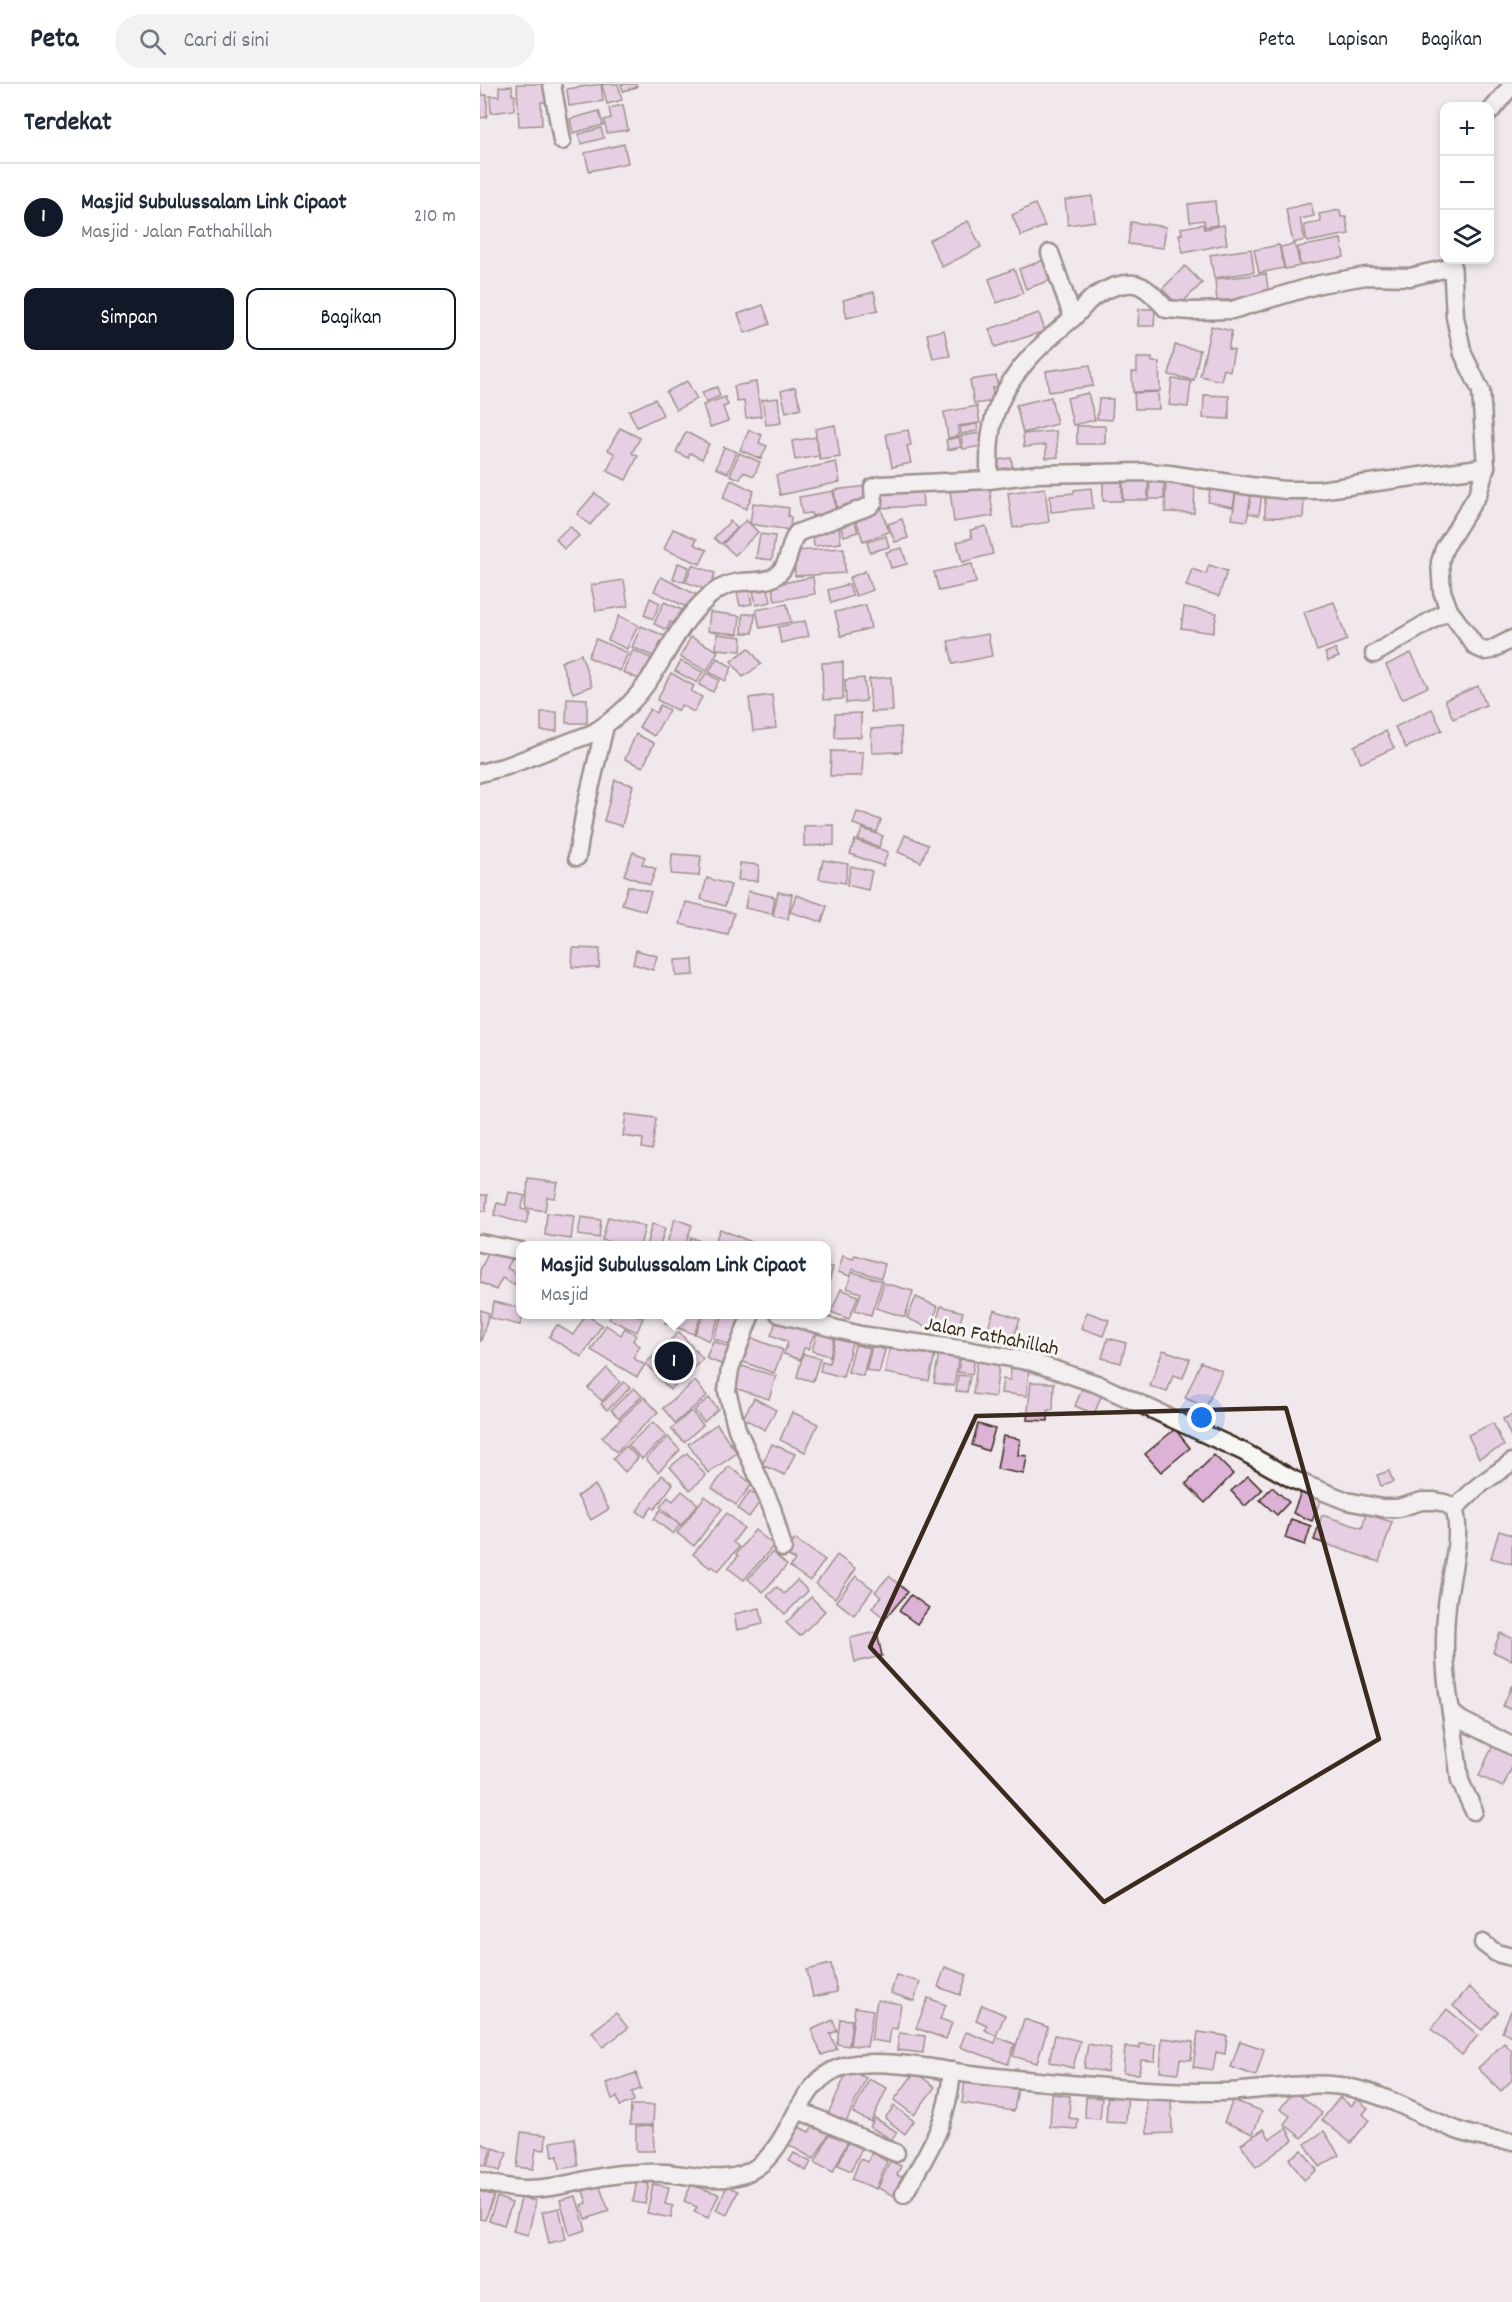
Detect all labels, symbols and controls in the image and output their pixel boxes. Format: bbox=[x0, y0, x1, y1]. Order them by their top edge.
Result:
search box bbox=[115, 14, 535, 68]
text: Peta bbox=[30, 21, 79, 61]
icon: search bbox=[136, 25, 169, 58]
text: Cari di sini bbox=[184, 26, 269, 57]
text: Peta bbox=[1258, 26, 1295, 56]
text: Lapisan bbox=[1328, 26, 1388, 56]
text: Bagikan bbox=[1421, 26, 1482, 56]
map controls bbox=[1440, 102, 1494, 264]
button: + bbox=[1440, 102, 1494, 156]
text: Terdekat bbox=[24, 105, 112, 142]
button: − bbox=[1440, 156, 1494, 210]
text: Masjid Subulussalam Link Cipaot bbox=[81, 188, 347, 219]
text: 1 bbox=[41, 203, 46, 231]
text: 210 m bbox=[414, 203, 456, 231]
button: layers bbox=[1440, 210, 1494, 264]
text: Masjid · Jalan Fathahillah bbox=[81, 219, 272, 247]
button: Simpan bbox=[24, 288, 234, 350]
button: Bagikan bbox=[246, 288, 456, 350]
popup bbox=[516, 1241, 831, 1319]
text: Masjid Subulussalam Link Cipaot bbox=[541, 1251, 806, 1282]
text: Masjid bbox=[541, 1282, 589, 1310]
street label: Jalan Fathahillah bbox=[922, 1310, 1061, 1366]
pin: 1 bbox=[654, 1338, 694, 1384]
your location bbox=[1187, 1403, 1216, 1432]

